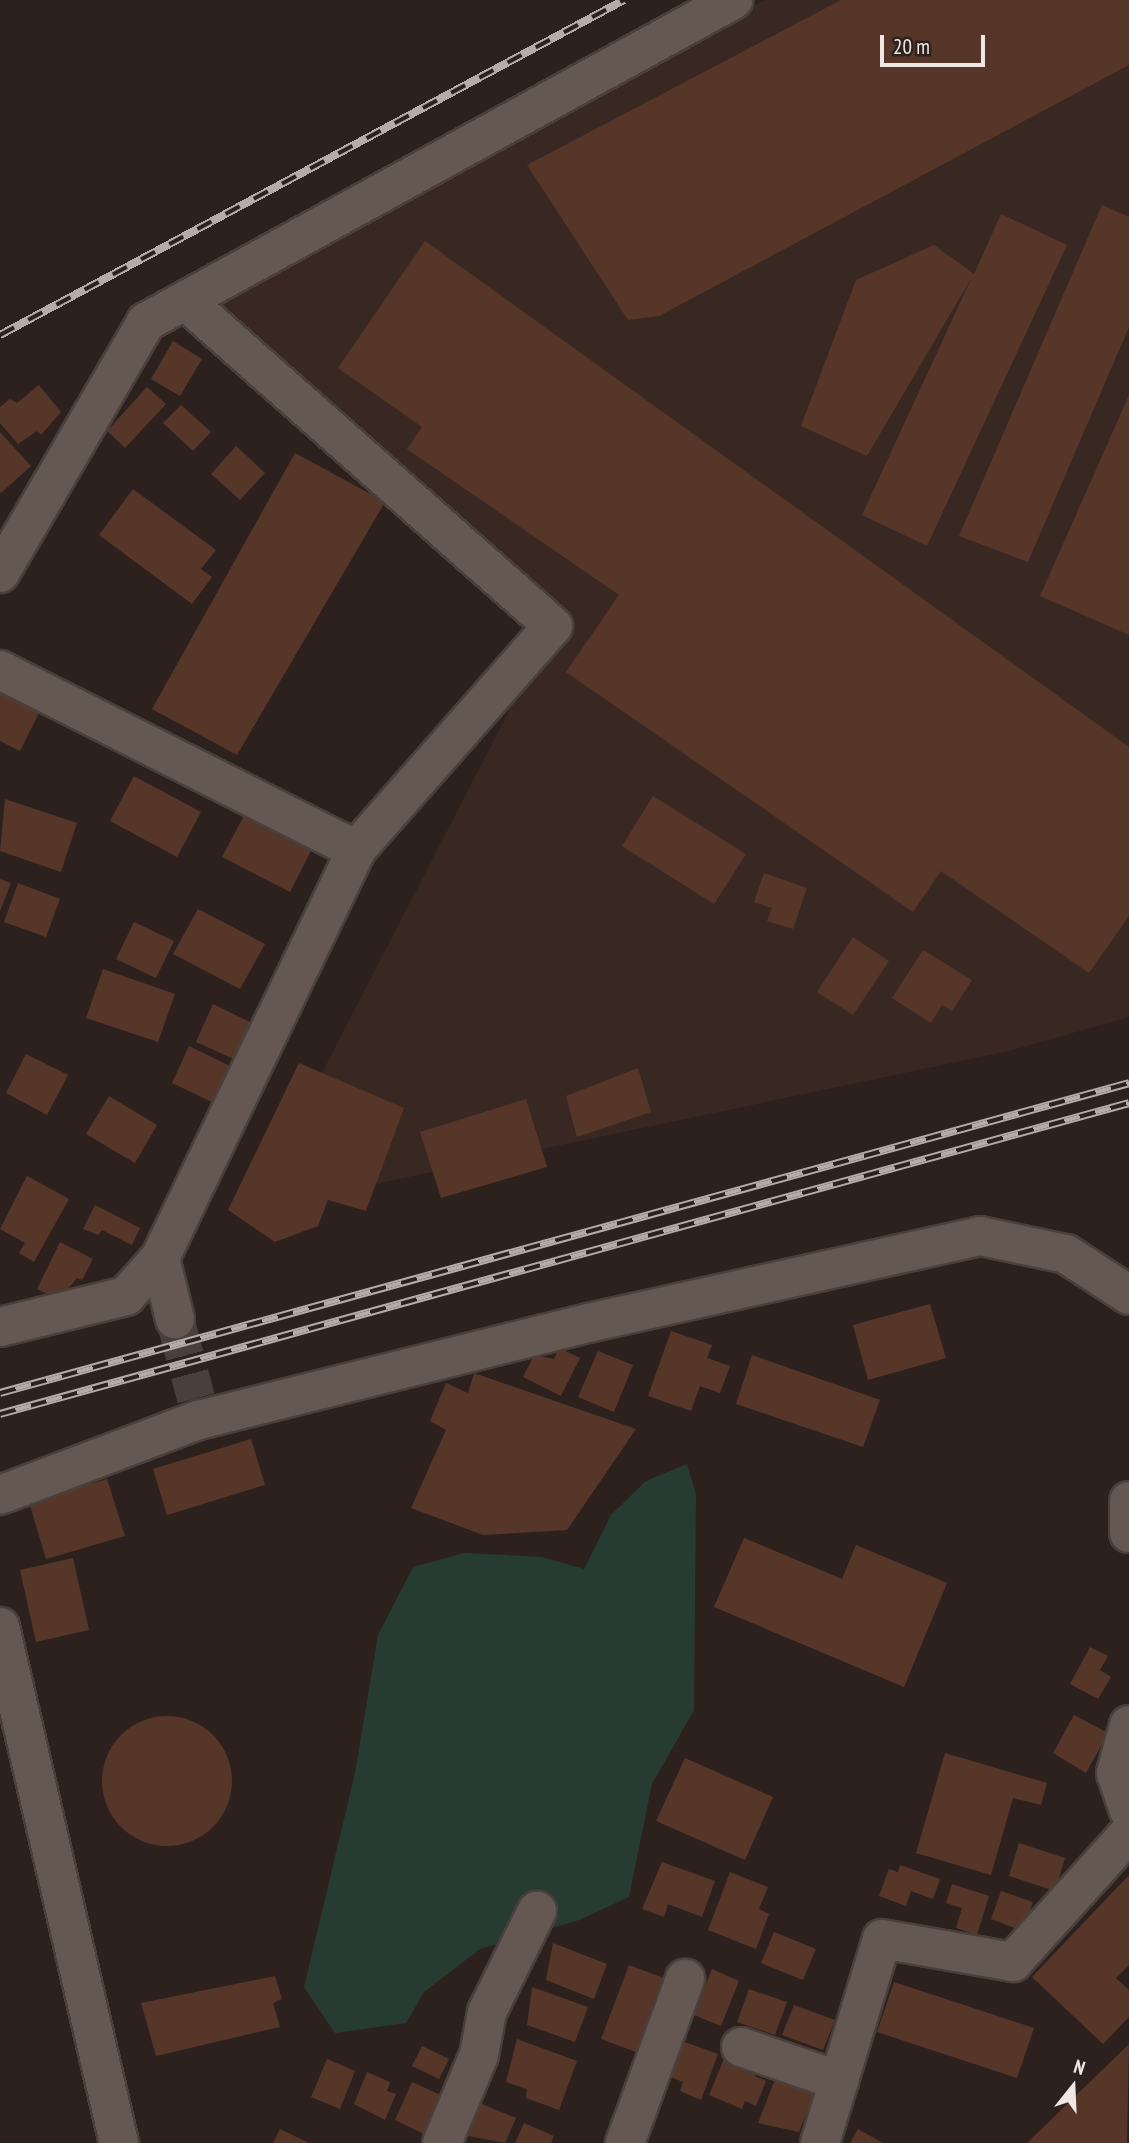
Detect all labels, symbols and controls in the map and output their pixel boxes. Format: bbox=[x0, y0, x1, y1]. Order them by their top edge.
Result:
scale bar bbox=[884, 21, 989, 65]
text: 20 m bbox=[893, 33, 930, 60]
north arrow bbox=[1038, 2052, 1108, 2122]
text: N bbox=[1071, 2054, 1088, 2080]

